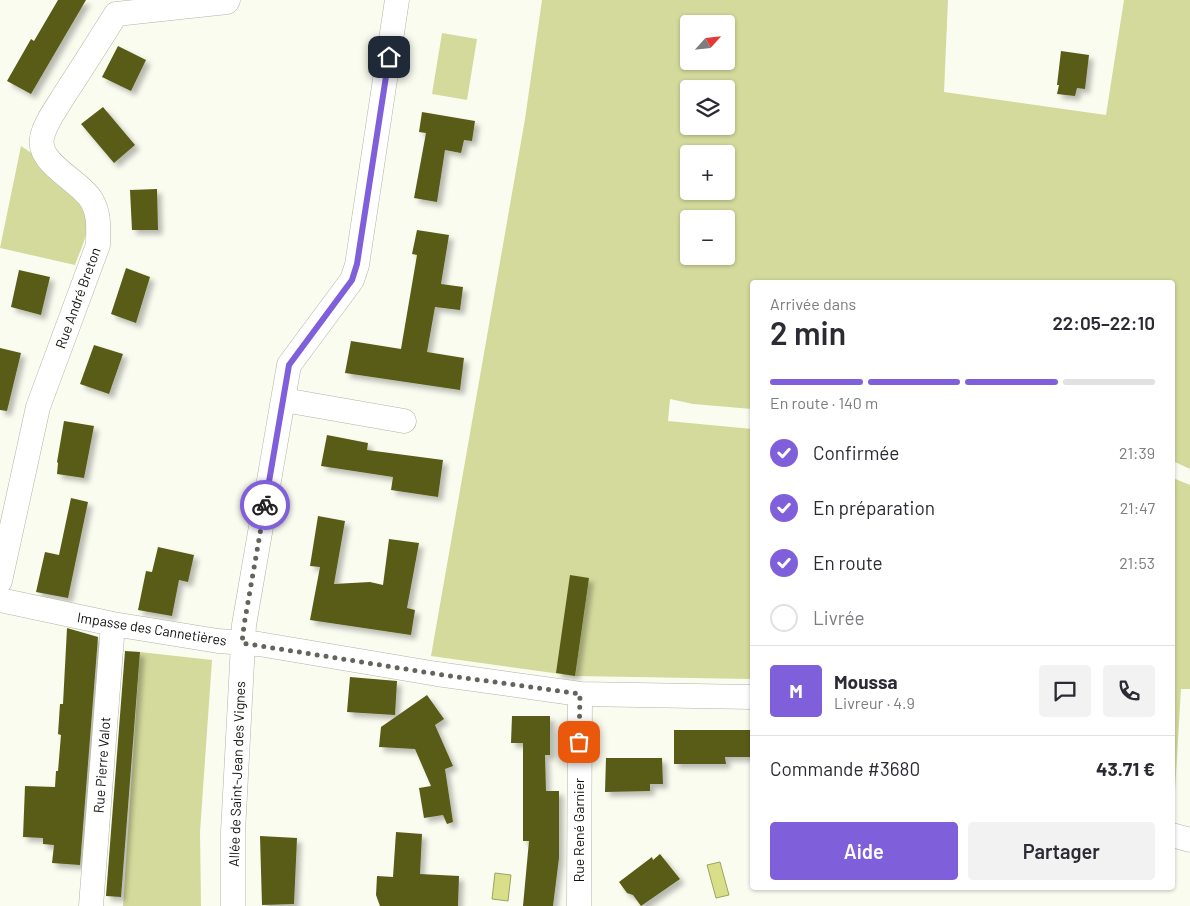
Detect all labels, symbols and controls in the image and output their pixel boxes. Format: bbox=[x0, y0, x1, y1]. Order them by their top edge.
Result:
north arrow bbox=[680, 15, 735, 70]
map controls bbox=[680, 15, 735, 265]
pin bbox=[368, 36, 410, 78]
icon: home bbox=[375, 43, 403, 71]
button: layers bbox=[680, 80, 735, 135]
button: + bbox=[680, 145, 735, 200]
button: − bbox=[680, 210, 735, 265]
street label: Rue André Breton bbox=[51, 245, 104, 351]
text: Arrivée dans bbox=[770, 294, 856, 313]
text: 22:05–22:10 bbox=[1052, 311, 1155, 334]
text: 2 min bbox=[770, 313, 846, 351]
text: En route · 140 m bbox=[770, 393, 878, 412]
icon: check bbox=[770, 439, 798, 467]
text: Confirmée bbox=[813, 441, 900, 464]
text: 21:39 bbox=[1119, 443, 1155, 462]
courier bbox=[240, 480, 290, 530]
icon: bike bbox=[251, 491, 279, 519]
icon: check bbox=[770, 494, 798, 522]
text: En préparation bbox=[813, 496, 935, 519]
text: 21:47 bbox=[1120, 498, 1155, 517]
icon: check bbox=[770, 549, 798, 577]
text: En route bbox=[813, 551, 883, 574]
text: 21:53 bbox=[1119, 553, 1155, 572]
text: Livrée bbox=[813, 606, 865, 629]
street label: Impasse des Cannetières bbox=[76, 608, 228, 649]
button: chat bbox=[1039, 665, 1091, 717]
button: phone bbox=[1103, 665, 1155, 717]
text: Moussa bbox=[834, 670, 898, 693]
text: M bbox=[789, 679, 803, 702]
street label: Allée de Saint-Jean des Vignes bbox=[225, 681, 248, 867]
text: Livreur · 4.9 bbox=[834, 693, 915, 712]
street label: Rue Pierre Valot bbox=[90, 716, 113, 814]
pin bbox=[558, 721, 600, 763]
icon: bag bbox=[565, 728, 593, 756]
text: Commande #3680 bbox=[770, 757, 920, 780]
text: 43.71 € bbox=[1096, 757, 1155, 780]
street label: Rue René Garnier bbox=[570, 778, 587, 882]
button: Aide bbox=[770, 822, 958, 880]
button: Partager bbox=[968, 822, 1155, 880]

